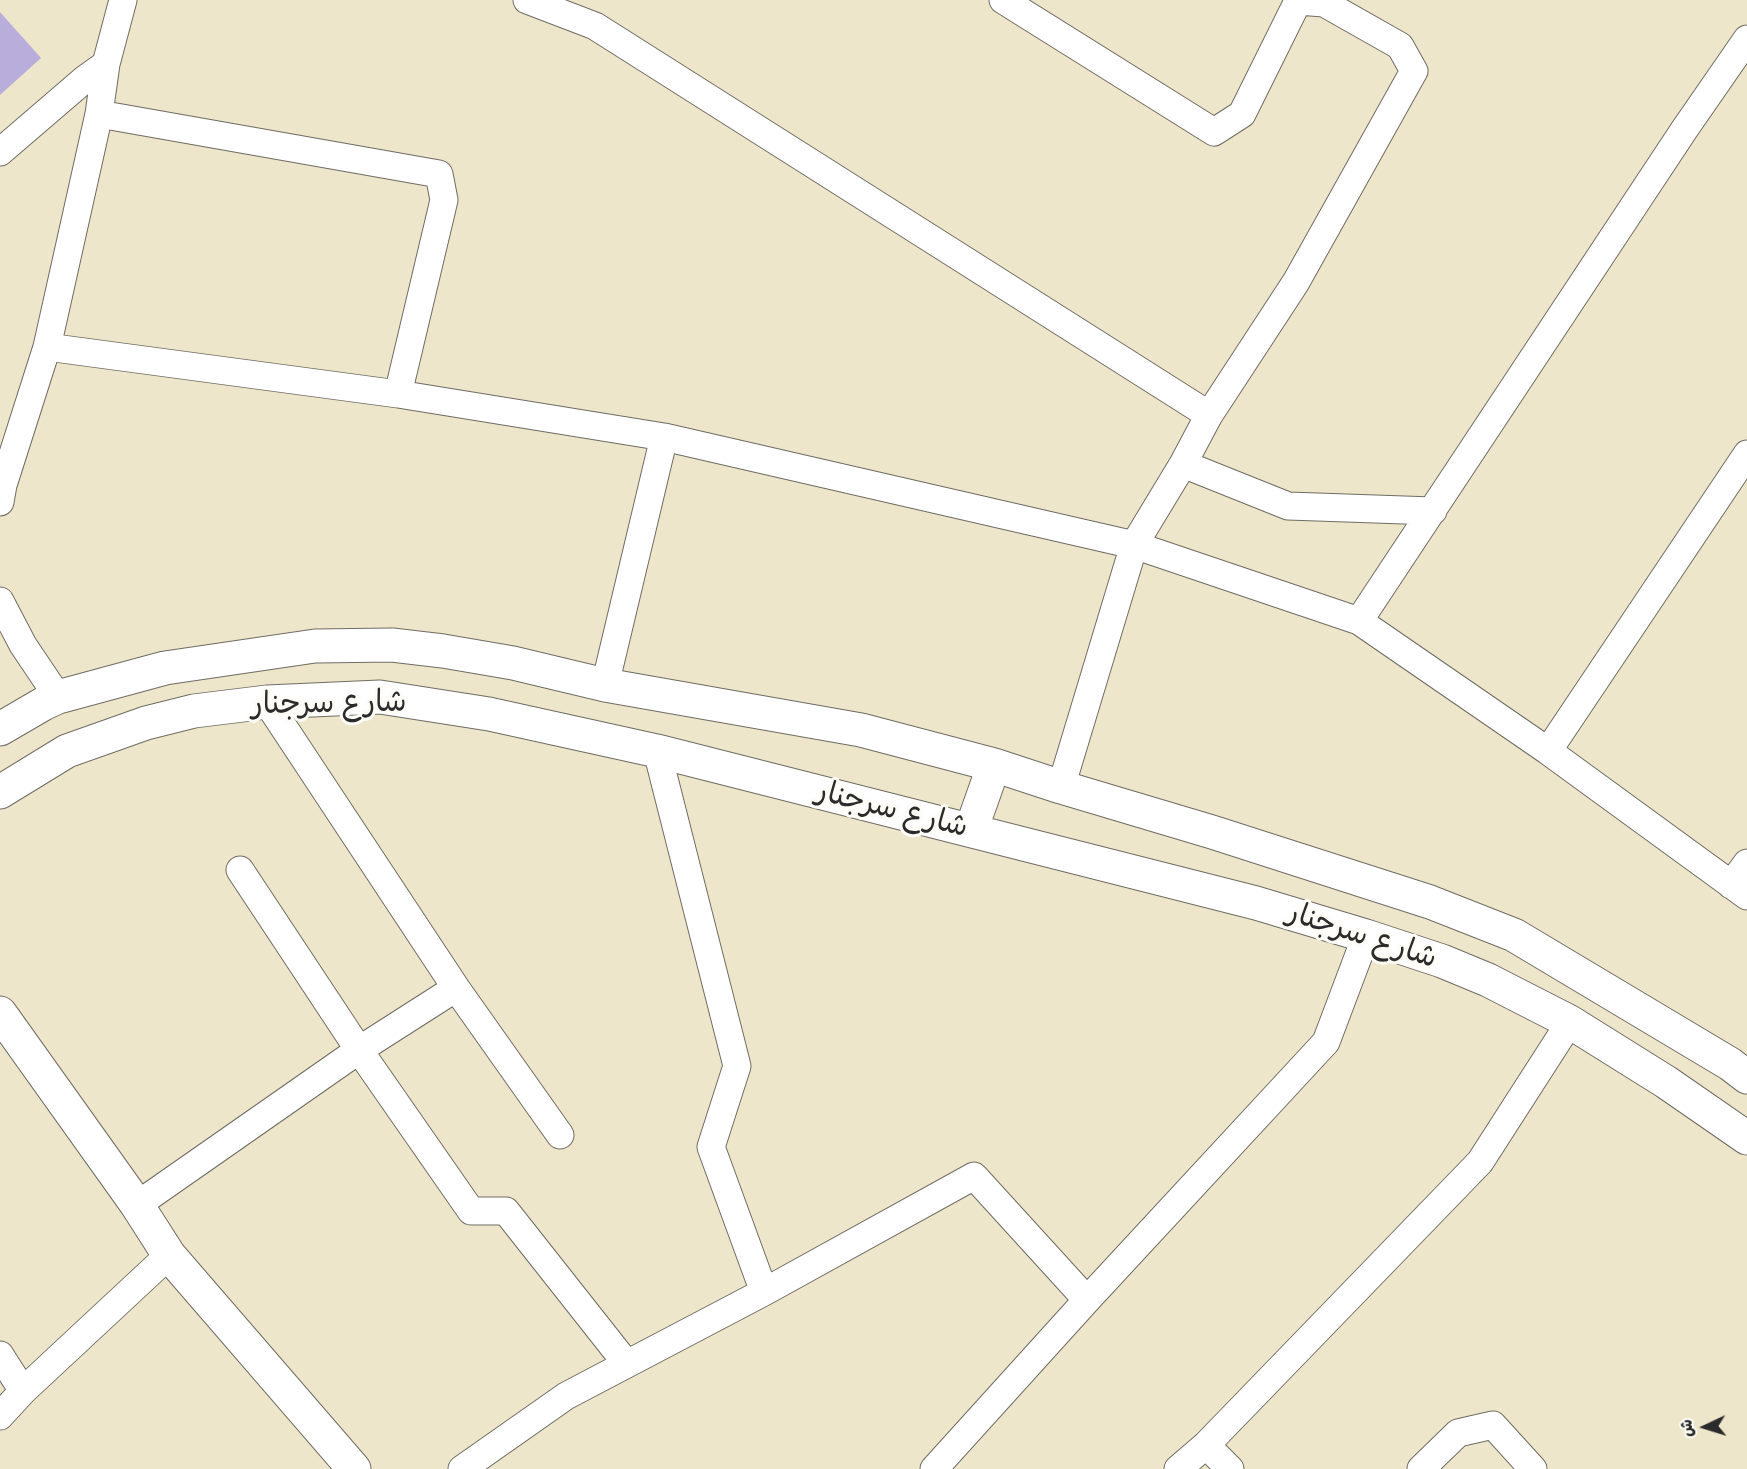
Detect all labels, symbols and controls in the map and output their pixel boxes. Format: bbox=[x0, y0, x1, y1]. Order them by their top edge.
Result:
street label: شارع سرجنار bbox=[251, 685, 407, 723]
street label: شارع سرجنار bbox=[812, 774, 972, 846]
street label: شارع سرجنار bbox=[1283, 895, 1441, 977]
north arrow bbox=[1675, 1397, 1735, 1457]
text: ش bbox=[1676, 1419, 1698, 1438]

